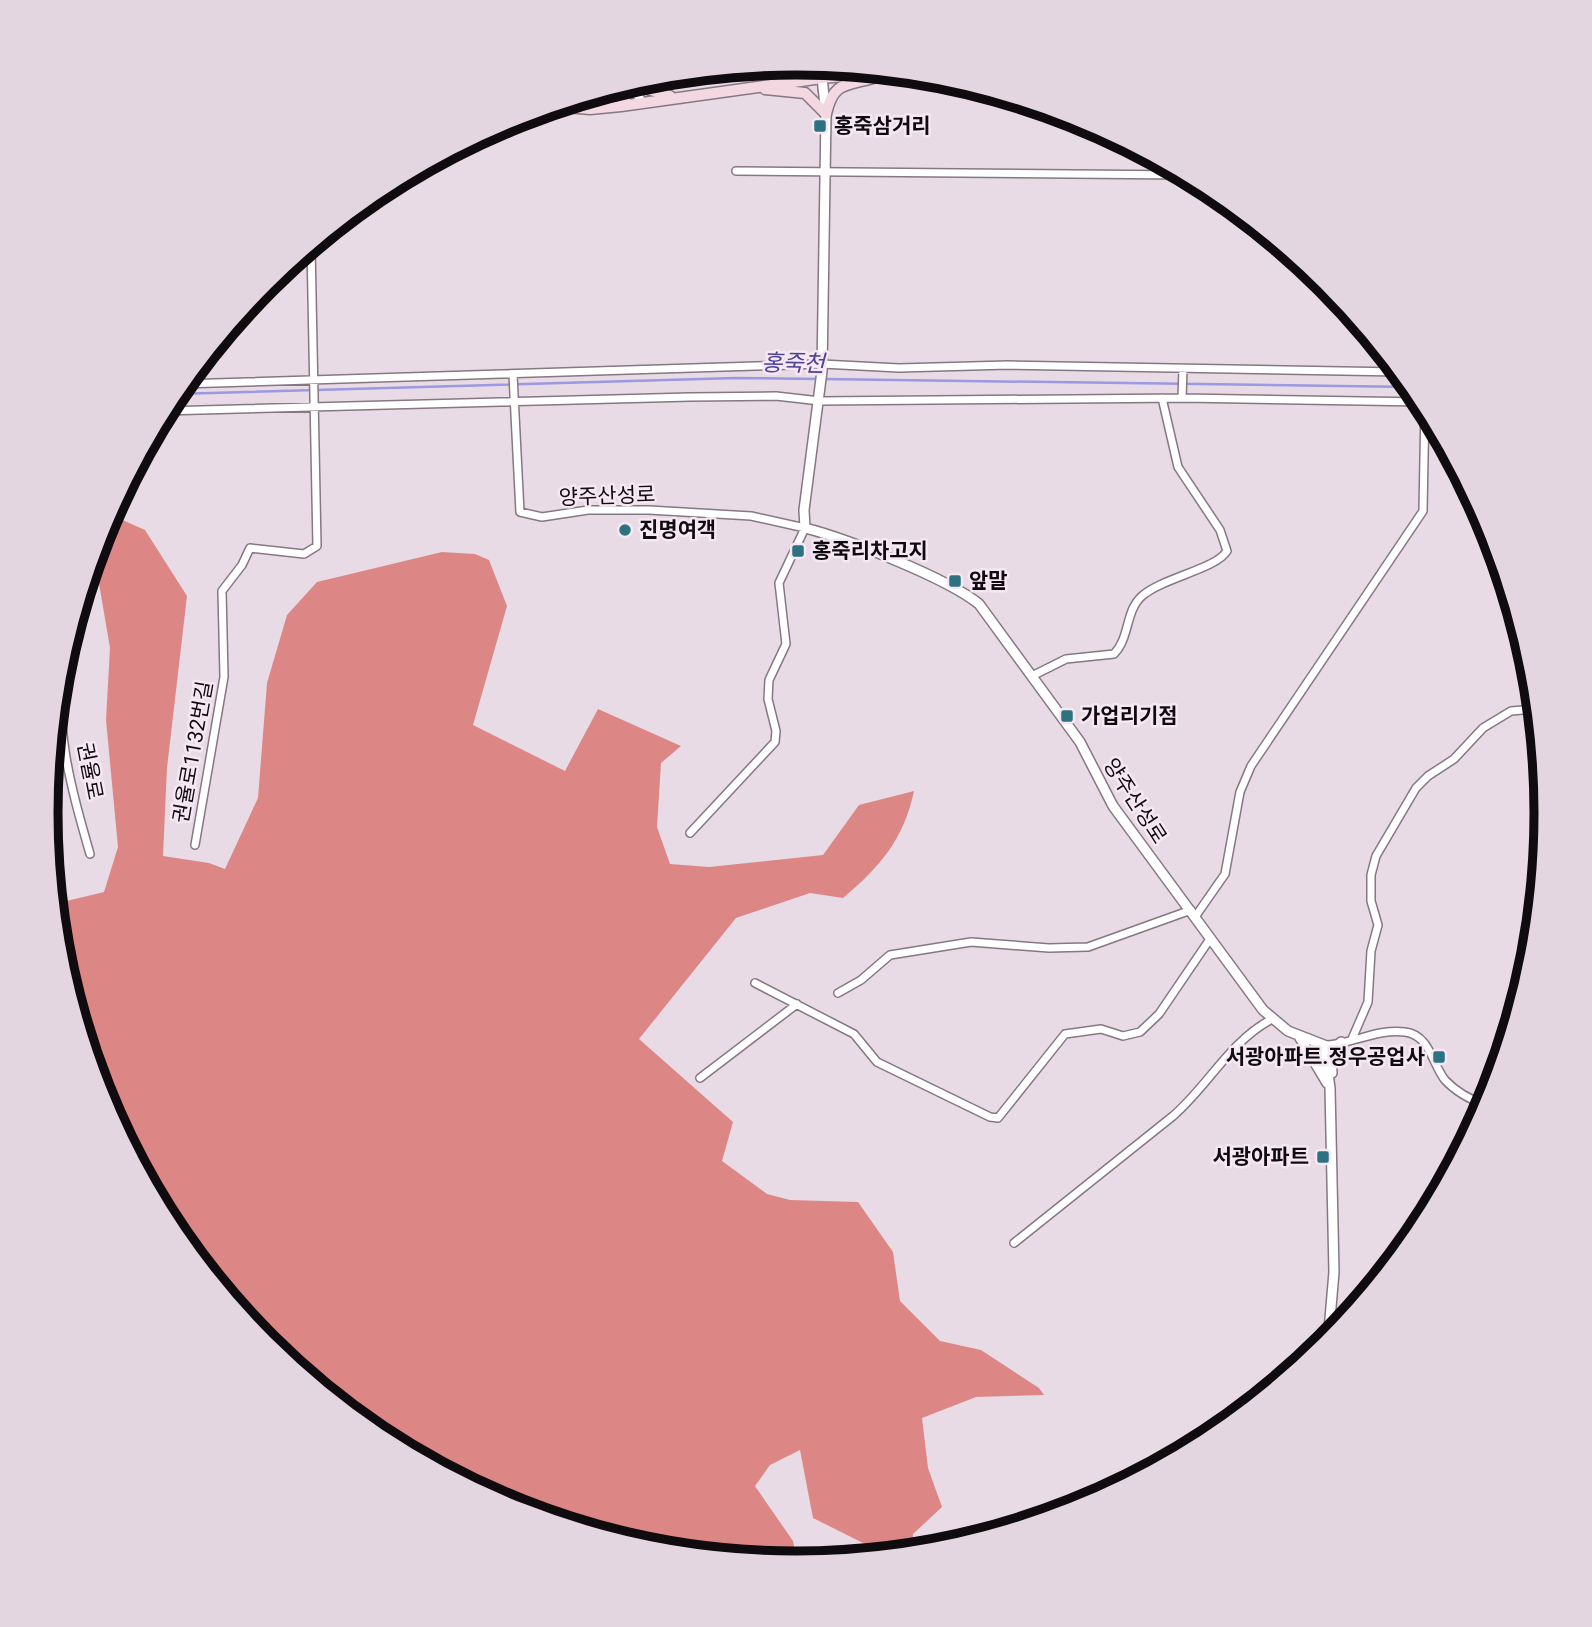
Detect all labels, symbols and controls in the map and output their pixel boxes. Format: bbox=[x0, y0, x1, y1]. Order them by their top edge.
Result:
place label: 홍죽삼거리 bbox=[834, 114, 931, 138]
marker: 홍죽삼거리 bbox=[812, 118, 828, 134]
water label: 홍죽천 bbox=[761, 349, 828, 378]
street label: 양주산성로 bbox=[558, 482, 656, 510]
place label: 진명여객 bbox=[639, 518, 716, 542]
marker: 진명여객 bbox=[617, 522, 633, 538]
place label: 홍죽리차고지 bbox=[812, 539, 928, 563]
marker: 홍죽리차고지 bbox=[790, 543, 806, 559]
place label: 앞말 bbox=[969, 569, 1008, 593]
marker: 앞말 bbox=[947, 573, 963, 589]
street label: 권율로1132번길 bbox=[169, 679, 217, 825]
place label: 가업리기점 bbox=[1081, 704, 1178, 728]
marker: 가업리기점 bbox=[1059, 708, 1075, 724]
street label: 권율로 bbox=[73, 740, 107, 802]
street label: 양주산성로 bbox=[1099, 754, 1171, 848]
place label: 서광아파트.정우공업사 bbox=[1226, 1045, 1425, 1069]
marker: 서광아파트.정우공업사 bbox=[1431, 1049, 1447, 1065]
place label: 서광아파트 bbox=[1212, 1145, 1309, 1169]
marker: 서광아파트 bbox=[1315, 1149, 1331, 1165]

